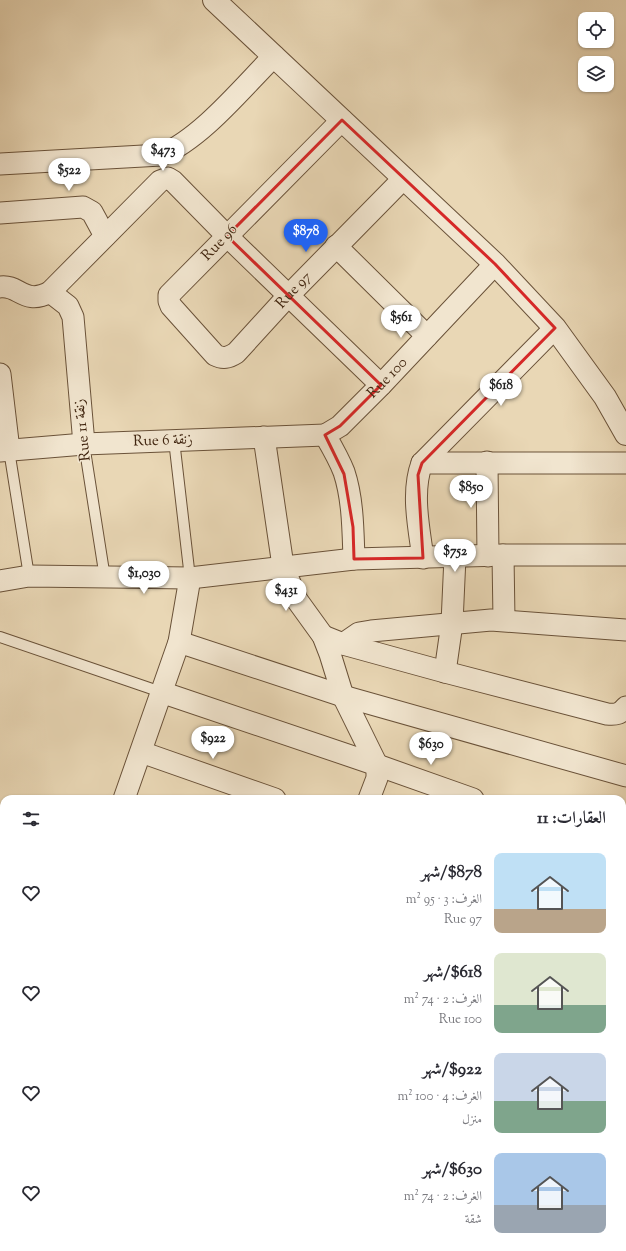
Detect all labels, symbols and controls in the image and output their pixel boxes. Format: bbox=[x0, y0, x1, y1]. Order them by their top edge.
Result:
map controls bbox=[578, 12, 614, 92]
button: locate bbox=[578, 12, 614, 48]
button: layers bbox=[578, 56, 614, 92]
pin: $473 bbox=[139, 138, 187, 172]
text: $473 bbox=[150, 142, 176, 160]
pin: $522 bbox=[45, 158, 93, 192]
text: $522 bbox=[57, 162, 81, 180]
pin: $878 bbox=[282, 219, 330, 253]
street label: Rue 96 bbox=[197, 220, 243, 266]
text: $878 bbox=[293, 223, 319, 241]
street label: Rue 97 bbox=[271, 267, 317, 313]
pin: $561 bbox=[377, 305, 425, 339]
text: $561 bbox=[390, 309, 412, 327]
street label: Rue 100 bbox=[363, 353, 412, 403]
pin: $618 bbox=[477, 373, 525, 407]
text: $618 bbox=[489, 377, 513, 395]
street label: Rue 11 زنقة bbox=[69, 398, 97, 462]
street label: Rue 6 زنقة bbox=[133, 429, 193, 453]
pin: $850 bbox=[447, 475, 495, 509]
text: $850 bbox=[459, 479, 483, 497]
pin: $752 bbox=[431, 539, 479, 573]
text: $752 bbox=[443, 543, 467, 561]
pin: $1,030 bbox=[111, 561, 177, 595]
text: $1,030 bbox=[127, 565, 161, 583]
pin: $431 bbox=[262, 578, 310, 612]
text: $431 bbox=[274, 582, 298, 600]
pin: $922 bbox=[189, 726, 237, 760]
text: $922 bbox=[200, 730, 226, 748]
pin: $630 bbox=[407, 732, 455, 766]
text: $630 bbox=[418, 736, 444, 754]
text: العقارات: 11 bbox=[537, 807, 606, 831]
icon: filters bbox=[20, 808, 42, 830]
text: $878/شهر bbox=[421, 861, 482, 885]
icon: home bbox=[526, 869, 574, 917]
icon: heart bbox=[20, 882, 42, 904]
text: الغرف: 3 · 95 m² bbox=[406, 891, 482, 909]
text: Rue 97 bbox=[444, 911, 482, 929]
text: $618/شهر bbox=[424, 961, 482, 985]
icon: home bbox=[526, 969, 574, 1017]
icon: heart bbox=[20, 982, 42, 1004]
text: الغرف: 2 · 74 m² bbox=[404, 991, 482, 1009]
text: Rue 100 bbox=[439, 1011, 482, 1029]
text: $922/شهر bbox=[422, 1058, 482, 1082]
icon: home bbox=[526, 1069, 574, 1117]
icon: heart bbox=[20, 1082, 42, 1104]
text: الغرف: 4 · 100 m² bbox=[397, 1088, 482, 1106]
text: منزل bbox=[462, 1111, 482, 1129]
text: $630/شهر bbox=[422, 1158, 482, 1182]
icon: home bbox=[526, 1169, 574, 1217]
icon: heart bbox=[20, 1182, 42, 1204]
text: الغرف: 2 · 74 m² bbox=[404, 1188, 482, 1206]
text: شقة bbox=[465, 1211, 482, 1229]

